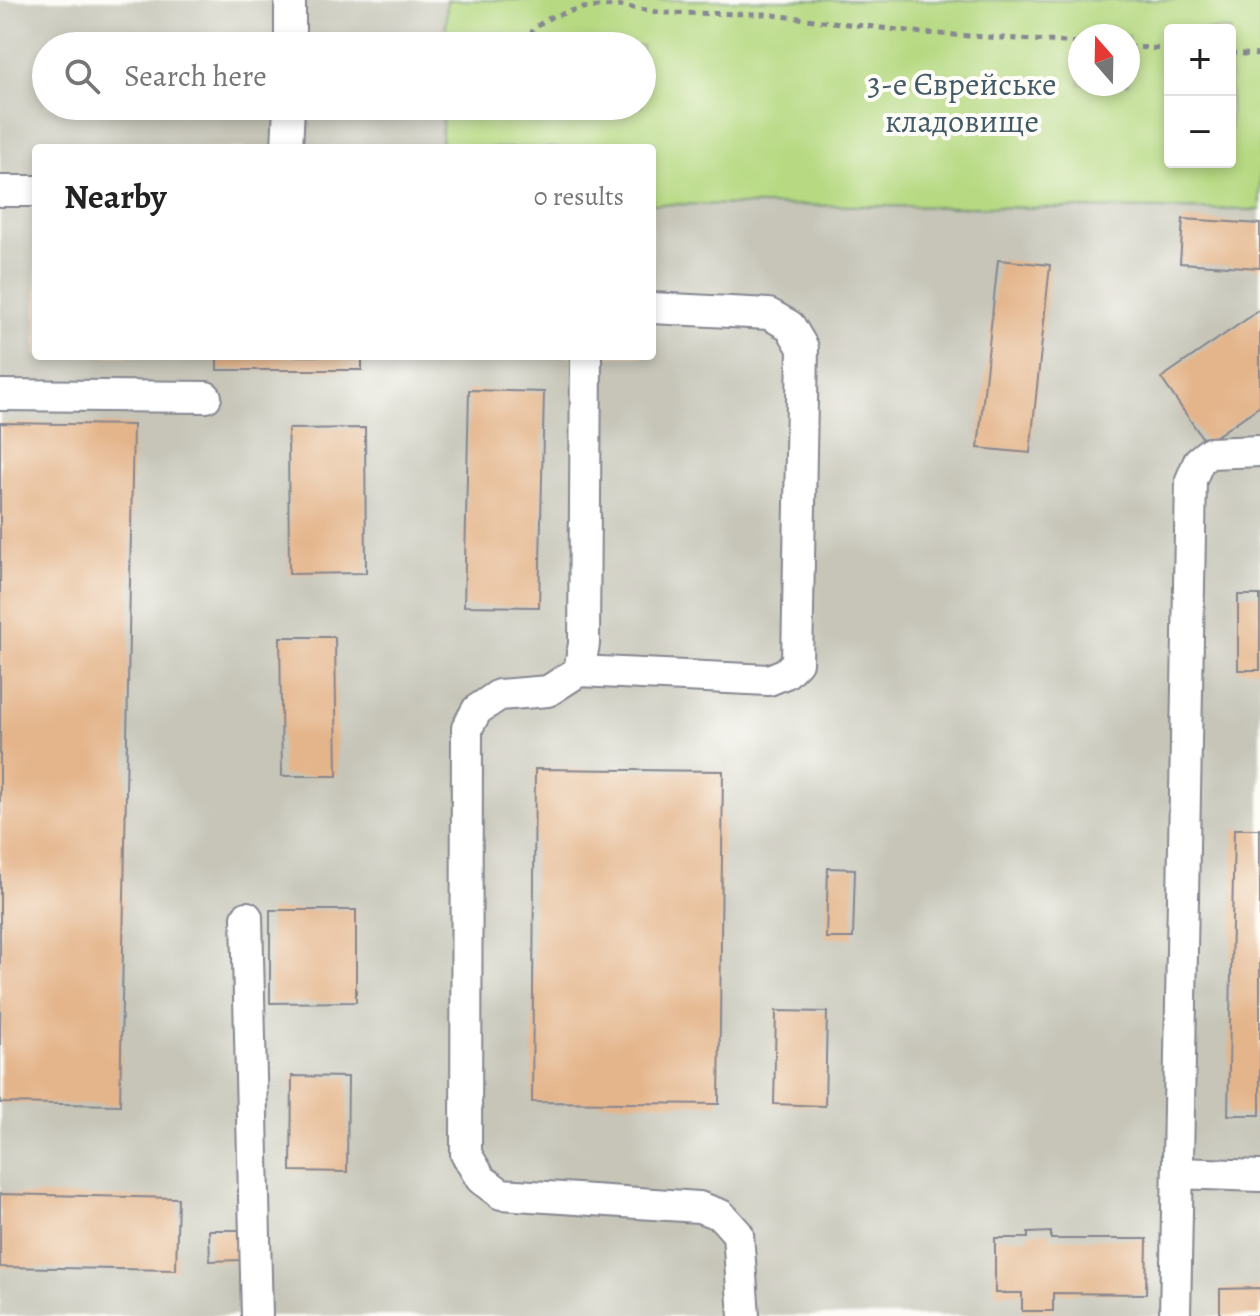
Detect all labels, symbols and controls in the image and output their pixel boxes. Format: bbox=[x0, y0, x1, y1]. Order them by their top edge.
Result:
north arrow bbox=[1068, 24, 1140, 96]
map controls bbox=[1164, 24, 1236, 168]
button: + bbox=[1164, 24, 1236, 96]
search box bbox=[32, 32, 656, 120]
icon: search bbox=[60, 54, 104, 98]
text: Search here bbox=[124, 56, 267, 96]
park label: 3-е Єврейське кладовище bbox=[867, 62, 1057, 143]
button: − bbox=[1164, 96, 1236, 168]
text: Nearby bbox=[64, 173, 167, 220]
text: 0 results bbox=[534, 179, 624, 214]

